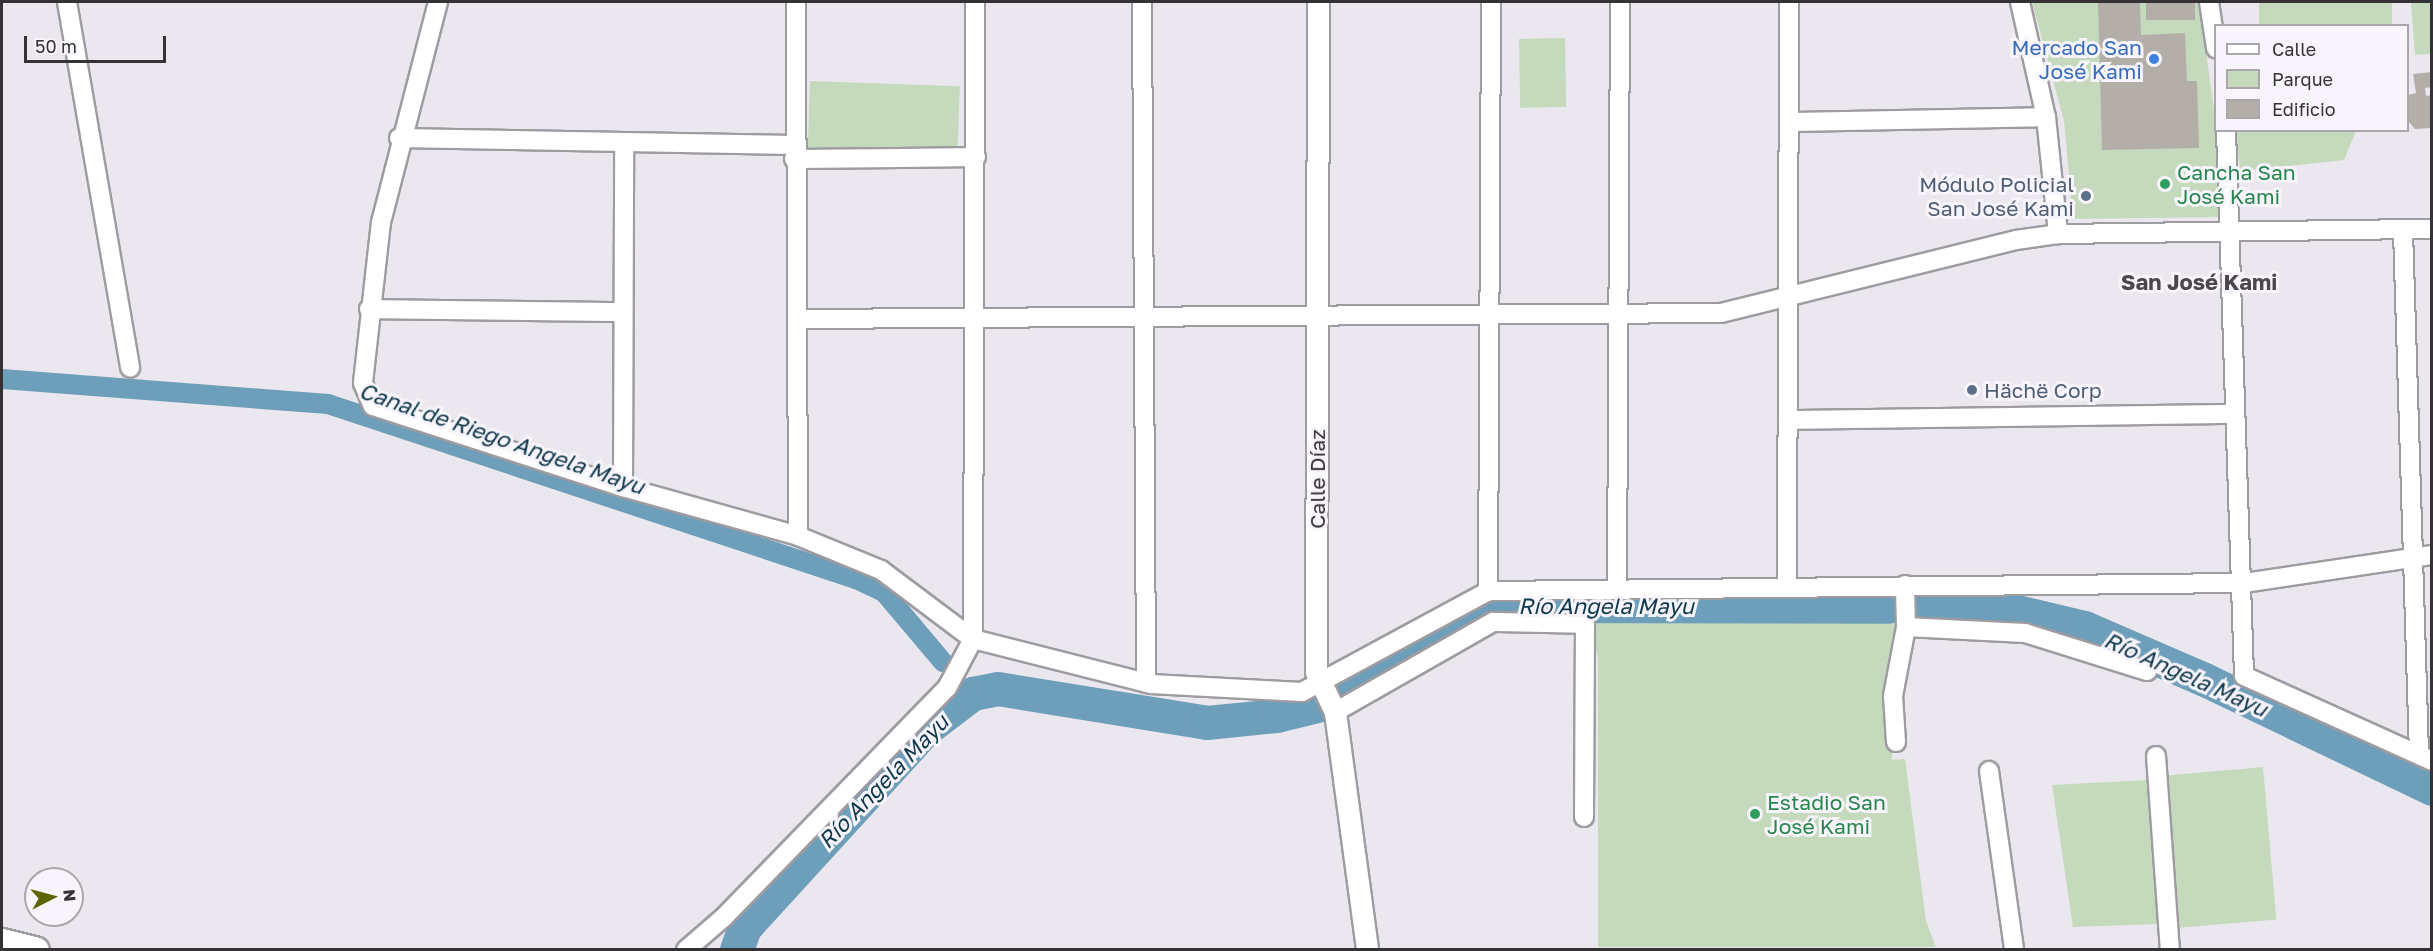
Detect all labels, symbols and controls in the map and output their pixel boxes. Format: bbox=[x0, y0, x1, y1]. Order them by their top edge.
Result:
scale bar bbox=[27, 24, 170, 62]
legend bbox=[2214, 24, 2409, 132]
place label: Mercado San José Kami bbox=[2011, 34, 2142, 84]
text: 50 m bbox=[35, 35, 77, 57]
text: Calle bbox=[2272, 38, 2316, 60]
marker: Mercado San José Kami bbox=[2147, 52, 2161, 66]
text: Parque bbox=[2272, 68, 2333, 90]
text: Edificio bbox=[2272, 98, 2336, 120]
place label: Cancha San José Kami bbox=[2177, 159, 2296, 209]
place label: Módulo Policial San José Kami bbox=[1919, 171, 2074, 221]
marker: Cancha San José Kami bbox=[2158, 177, 2172, 191]
marker: Módulo Policial San José Kami bbox=[2079, 189, 2093, 203]
district label: San José Kami bbox=[2121, 269, 2277, 295]
water label: Canal de Riego Angela Mayu bbox=[356, 377, 648, 499]
place label: Hächë Corp bbox=[1984, 377, 2102, 403]
marker: Hächë Corp bbox=[1965, 383, 1979, 397]
street label: Calle Díaz bbox=[1304, 429, 1330, 529]
water label: Río Angela Mayu bbox=[1518, 593, 1694, 619]
water label: Río Angela Mayu bbox=[2100, 626, 2272, 722]
water label: Río Angela Mayu bbox=[813, 709, 953, 853]
place label: Estadio San José Kami bbox=[1767, 789, 1886, 839]
marker: Estadio San José Kami bbox=[1748, 807, 1762, 821]
north arrow bbox=[24, 867, 84, 927]
text: N bbox=[59, 888, 80, 902]

